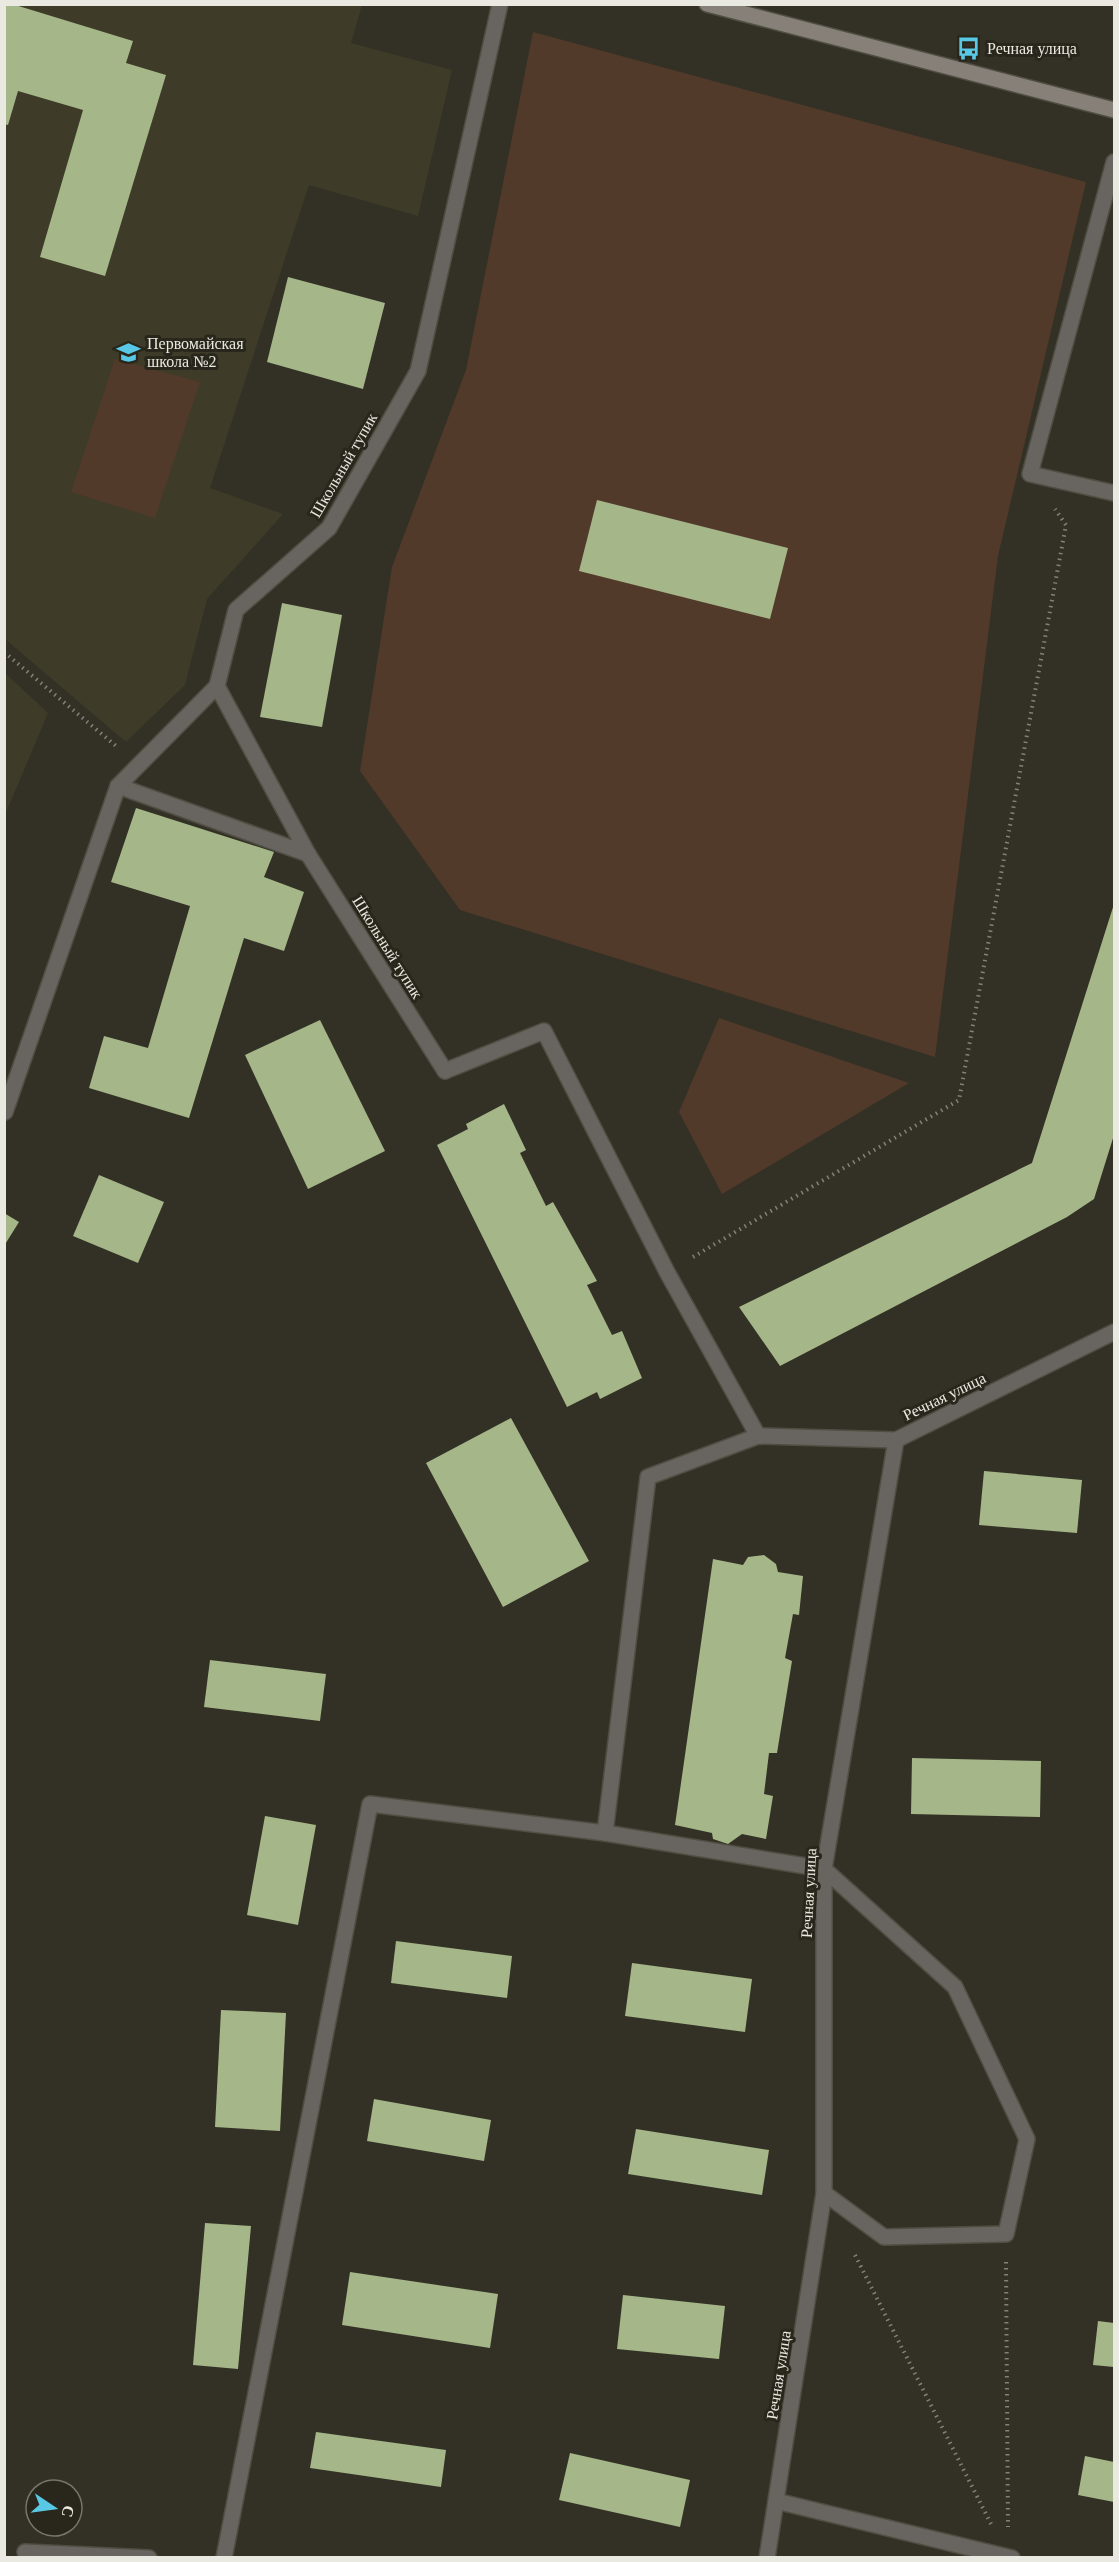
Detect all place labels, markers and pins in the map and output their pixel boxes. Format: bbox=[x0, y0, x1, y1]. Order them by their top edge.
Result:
bus stop icon: Речная улица bbox=[956, 35, 982, 61]
place label: Речная улица bbox=[987, 40, 1077, 58]
place label: Первомайская школа №2 bbox=[147, 335, 244, 370]
school or university icon: Первомайская школа №2 bbox=[116, 339, 142, 365]

